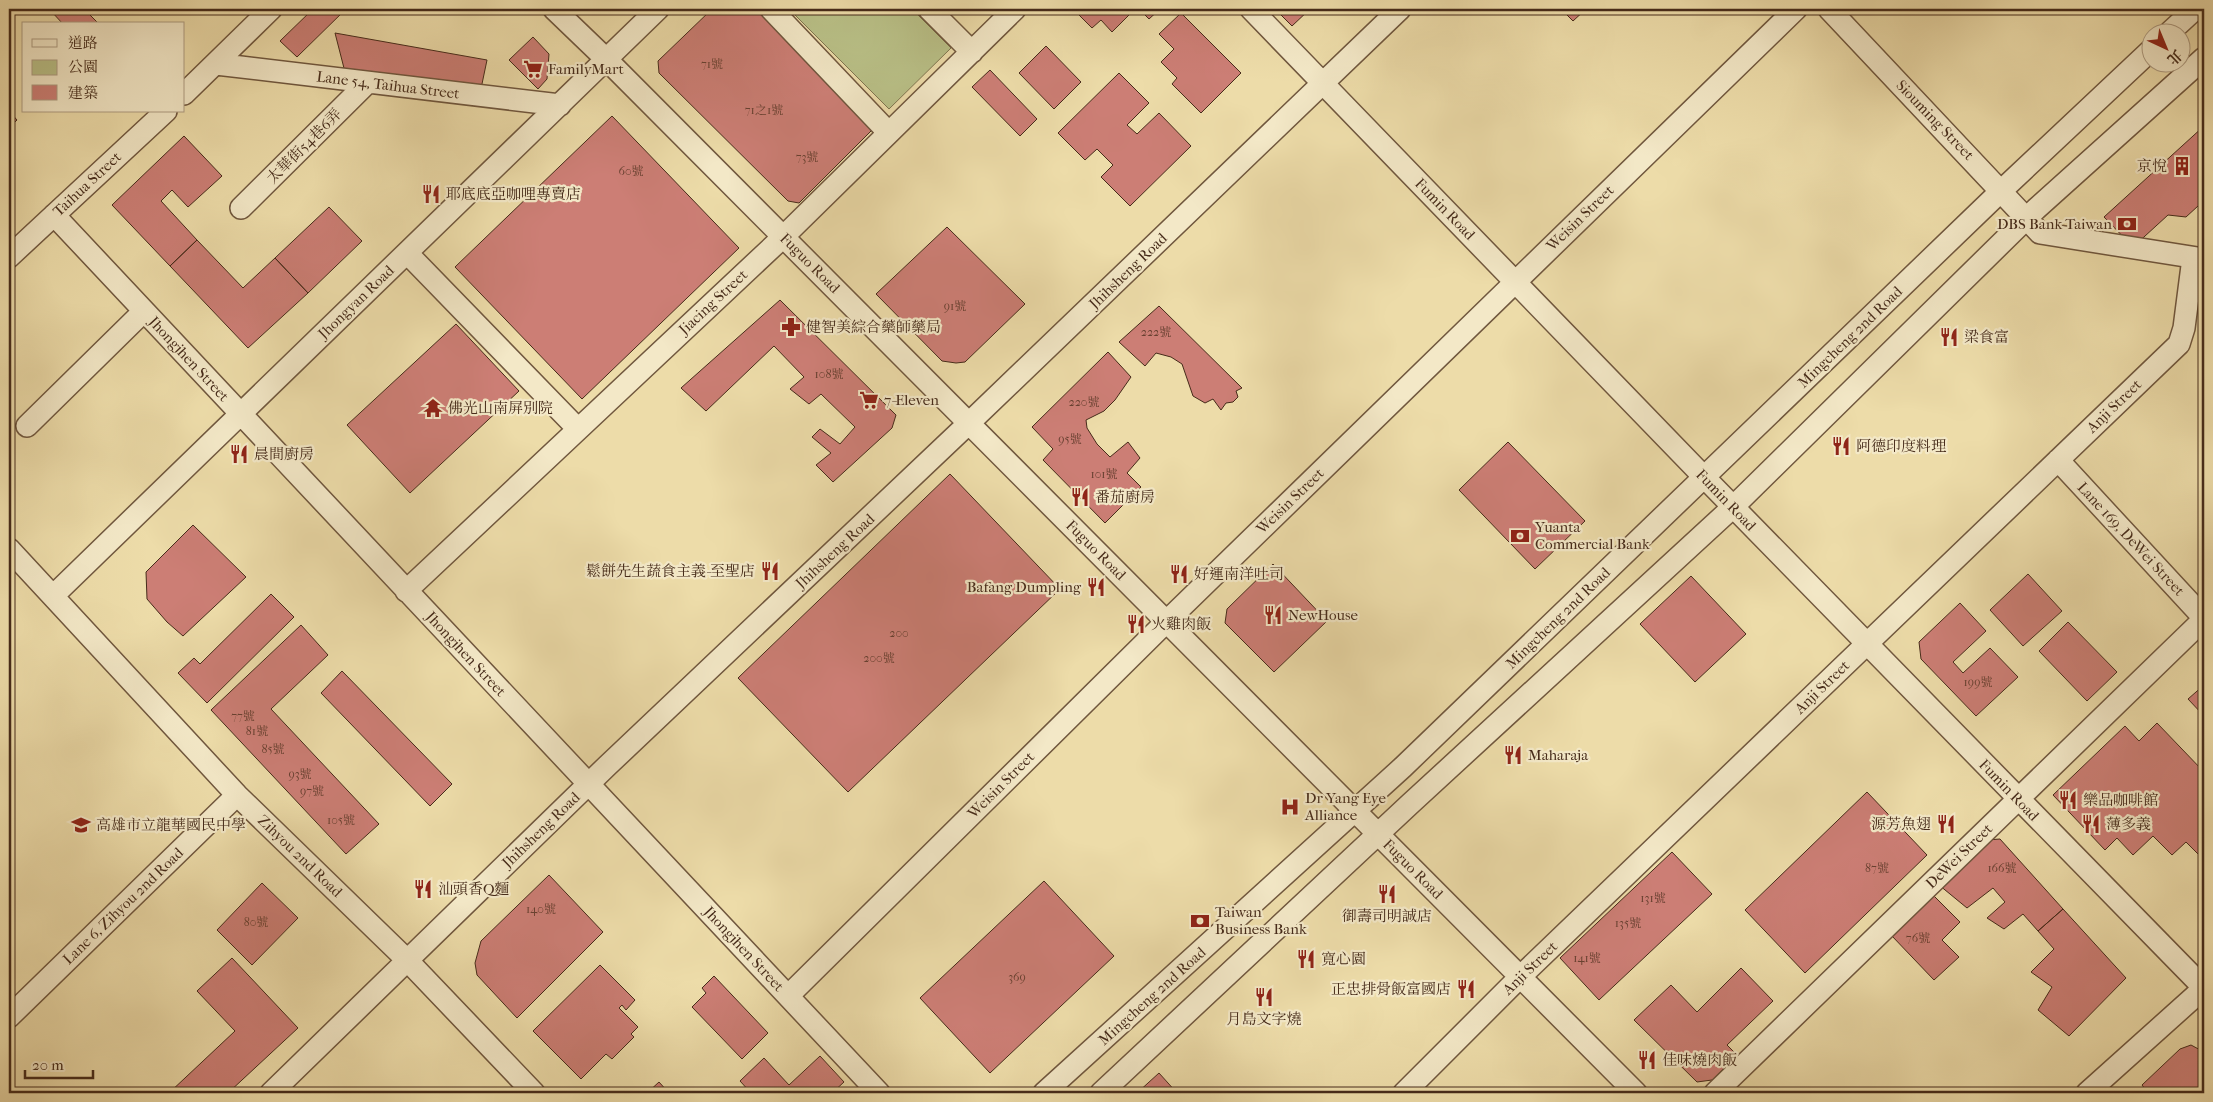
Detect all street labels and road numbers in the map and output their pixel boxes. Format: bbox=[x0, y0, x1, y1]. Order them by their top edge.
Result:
street label: Lane 54, Taihua Street bbox=[315, 67, 461, 103]
street label: Siouming Street bbox=[1892, 76, 1978, 164]
street label: 太華街54巷6弄 bbox=[263, 105, 345, 187]
street label: Taihua Street bbox=[49, 147, 125, 220]
street label: Fumin Road bbox=[1411, 174, 1479, 244]
street label: Weisin Street bbox=[1542, 181, 1618, 255]
street label: Fuguo Road bbox=[776, 229, 844, 297]
street label: Jhihsheng Road bbox=[1085, 229, 1171, 313]
street label: Jhongyan Road bbox=[314, 261, 398, 343]
street label: Jiacing Street bbox=[674, 265, 752, 339]
street label: Mingcheng 2nd Road bbox=[1794, 282, 1907, 392]
street label: Jhongjhen Street bbox=[144, 312, 233, 406]
street label: Anji Street bbox=[2082, 375, 2146, 437]
street label: Weisin Street bbox=[1252, 464, 1328, 538]
street label: Fumin Road bbox=[1692, 465, 1760, 535]
street label: Lane 169, DeWei Street bbox=[2074, 478, 2189, 600]
street label: Jhihsheng Road bbox=[791, 509, 879, 593]
street label: Fuguo Road bbox=[1062, 516, 1130, 584]
street label: Mingcheng 2nd Road bbox=[1502, 563, 1615, 673]
street label: Jhongjhen Street bbox=[421, 607, 510, 701]
street label: Anji Street bbox=[1790, 656, 1854, 718]
street label: Weisin Street bbox=[963, 747, 1039, 823]
street label: Fumin Road bbox=[1975, 755, 2043, 825]
street label: Jhihsheng Road bbox=[498, 788, 584, 872]
street label: Zihyou 2nd Road bbox=[254, 811, 347, 901]
street label: DeWei Street bbox=[1922, 819, 1997, 892]
street label: Fuguo Road bbox=[1379, 835, 1447, 903]
street label: Lane 6, Zihyou 2nd Road bbox=[59, 843, 187, 968]
street label: Jhongjhen Street bbox=[699, 902, 788, 996]
street label: Anji Street bbox=[1498, 937, 1562, 999]
street label: Mingcheng 2nd Road bbox=[1095, 942, 1210, 1049]

